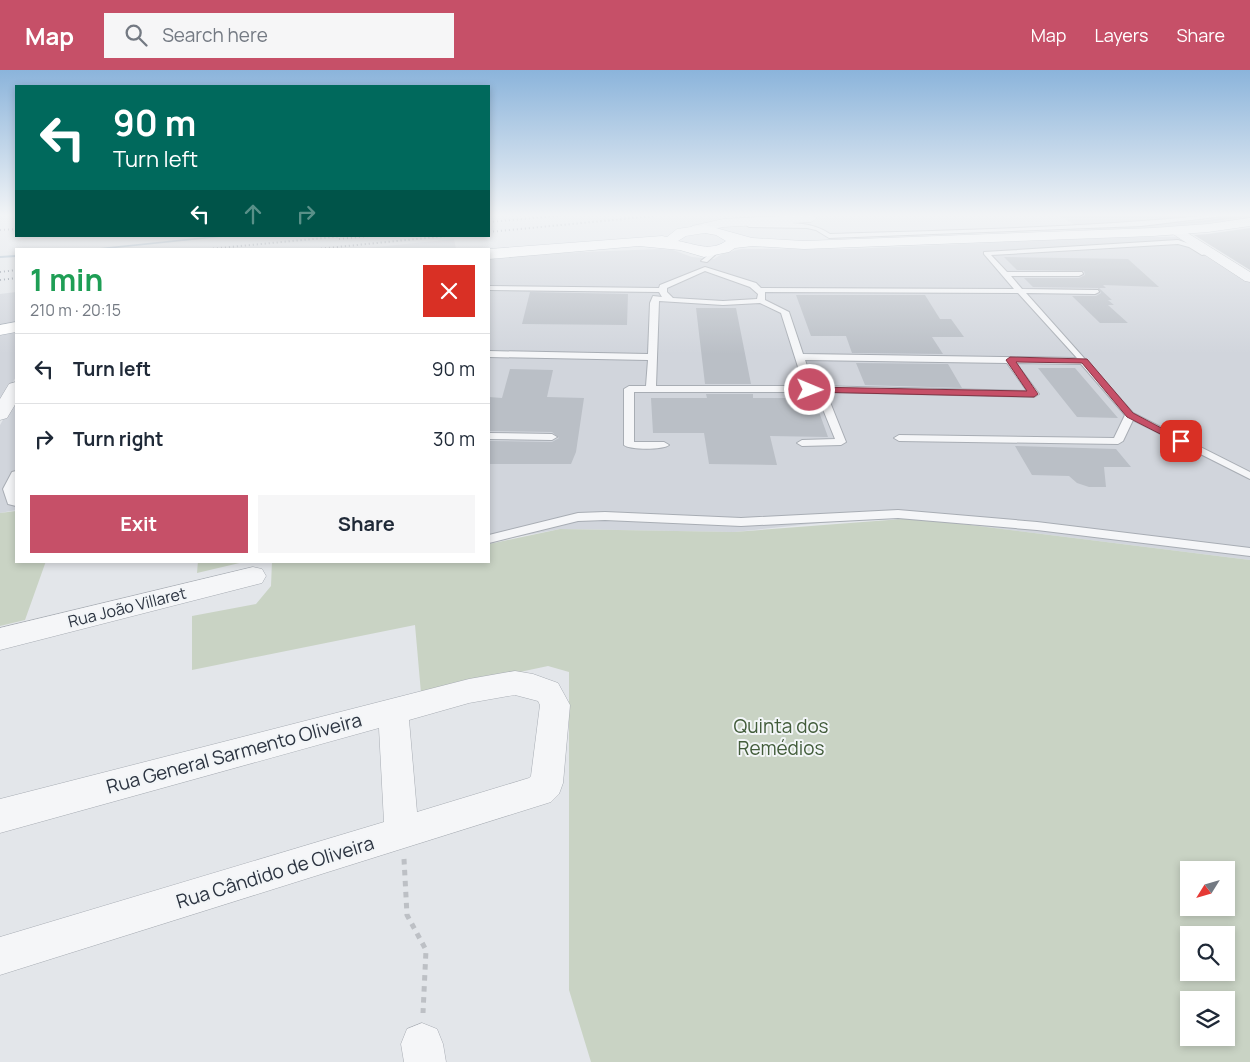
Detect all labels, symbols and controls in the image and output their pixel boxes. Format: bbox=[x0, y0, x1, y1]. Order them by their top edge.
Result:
search box bbox=[104, 13, 454, 58]
text: Map bbox=[25, 19, 74, 52]
icon: search bbox=[122, 21, 150, 49]
text: Search here bbox=[162, 22, 268, 48]
text: Map bbox=[1031, 23, 1066, 47]
text: Layers bbox=[1094, 23, 1148, 47]
text: Share bbox=[1176, 23, 1225, 47]
text: 90 m bbox=[113, 99, 196, 147]
icon: left bbox=[30, 105, 95, 170]
text: Turn left bbox=[113, 144, 198, 174]
icon: left bbox=[186, 200, 214, 228]
icon: ahead bbox=[239, 200, 267, 228]
icon: right bbox=[292, 200, 320, 228]
text: 1 min bbox=[30, 259, 103, 300]
button: close bbox=[423, 265, 475, 317]
text: 210 m · 20:15 bbox=[30, 299, 121, 321]
icon: left bbox=[30, 355, 58, 383]
text: Turn left bbox=[73, 356, 151, 382]
text: 90 m bbox=[432, 356, 475, 382]
position arrow bbox=[783, 363, 835, 415]
pin bbox=[1160, 420, 1202, 462]
icon: right bbox=[30, 425, 58, 453]
text: Turn right bbox=[73, 426, 163, 452]
text: 30 m bbox=[433, 426, 475, 452]
icon: arrive bbox=[1167, 427, 1195, 455]
button: Exit bbox=[30, 495, 248, 553]
button: Share bbox=[258, 495, 475, 553]
street label: Rua João Villaret bbox=[66, 582, 188, 632]
street label: Rua General Sarmento Oliveira bbox=[103, 706, 365, 800]
park label: Quinta dos Remédios bbox=[733, 713, 829, 761]
street label: Rua Cândido de Oliveira bbox=[173, 830, 377, 914]
north arrow bbox=[1180, 861, 1235, 916]
map controls bbox=[1180, 861, 1235, 1046]
button: search bbox=[1180, 926, 1235, 981]
button: layers bbox=[1180, 991, 1235, 1046]

